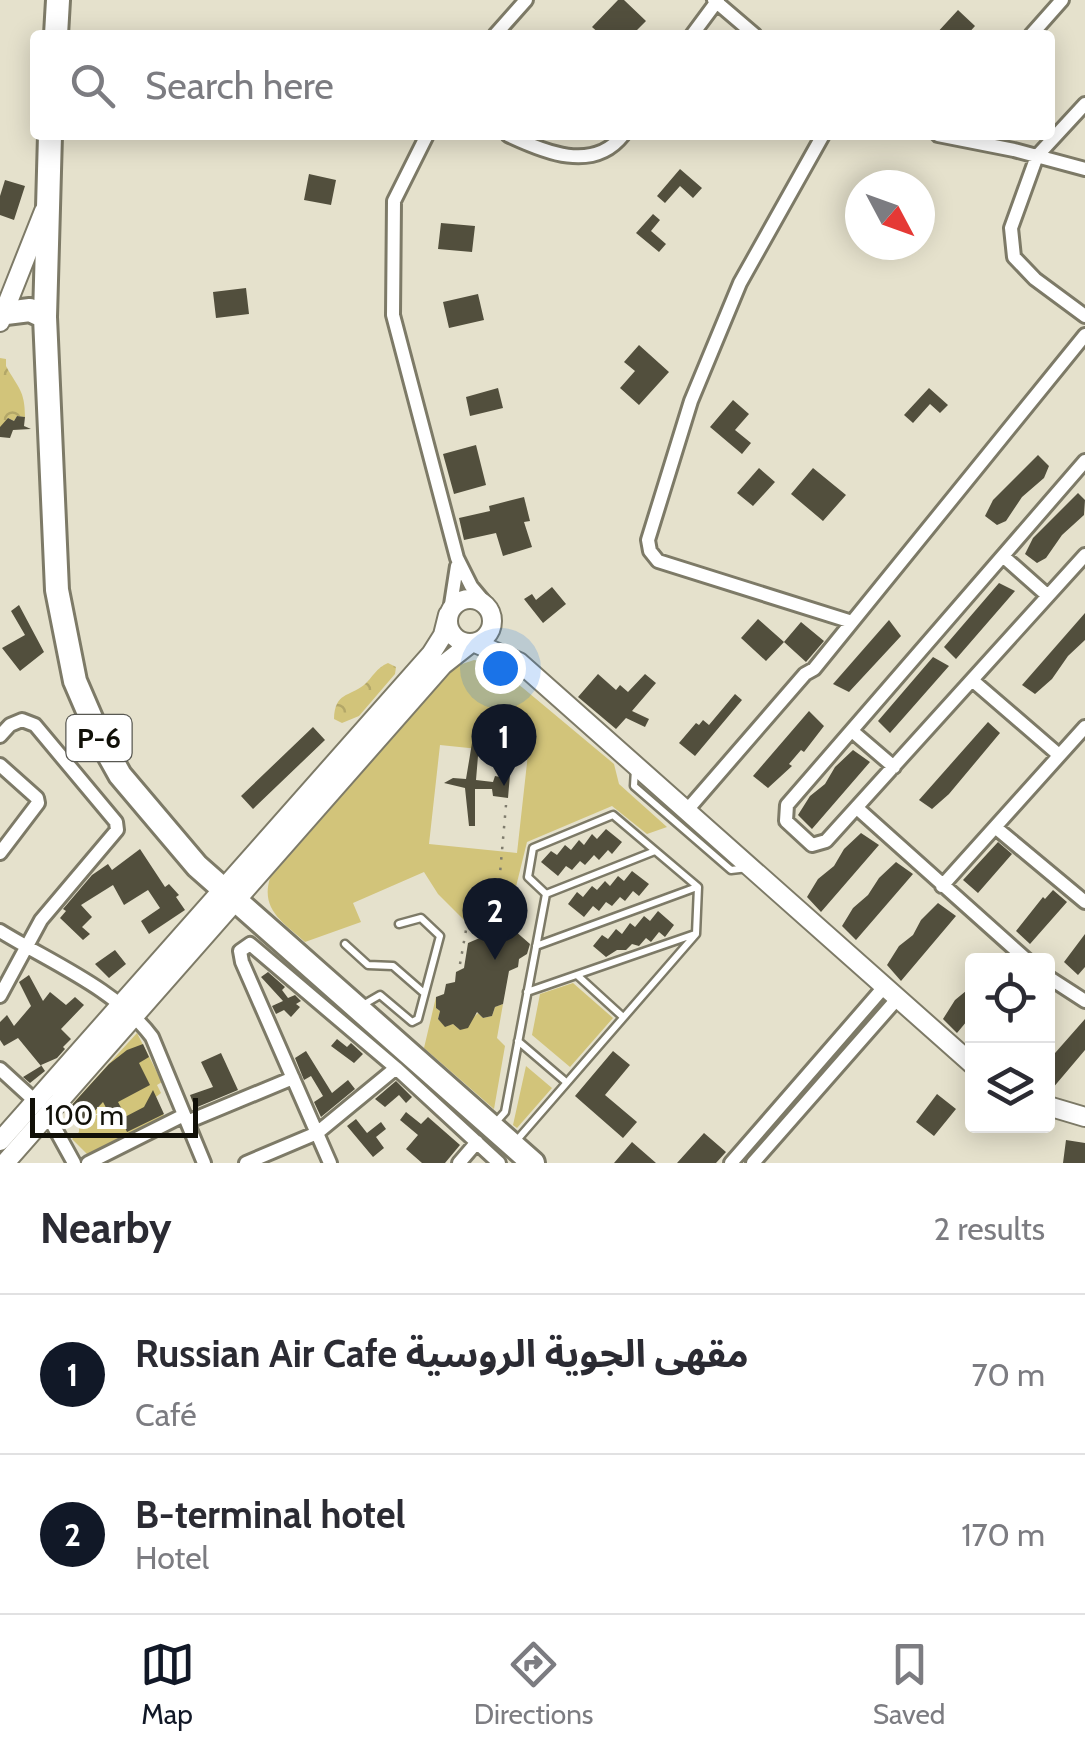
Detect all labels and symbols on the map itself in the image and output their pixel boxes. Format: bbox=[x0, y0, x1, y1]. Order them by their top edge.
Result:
north arrow bbox=[845, 170, 935, 260]
your location bbox=[475, 643, 526, 694]
pin: 1 bbox=[472, 704, 536, 786]
road number: P-6 bbox=[66, 715, 132, 761]
pin: 2 bbox=[462, 878, 528, 960]
scale bar bbox=[30, 1093, 198, 1138]

